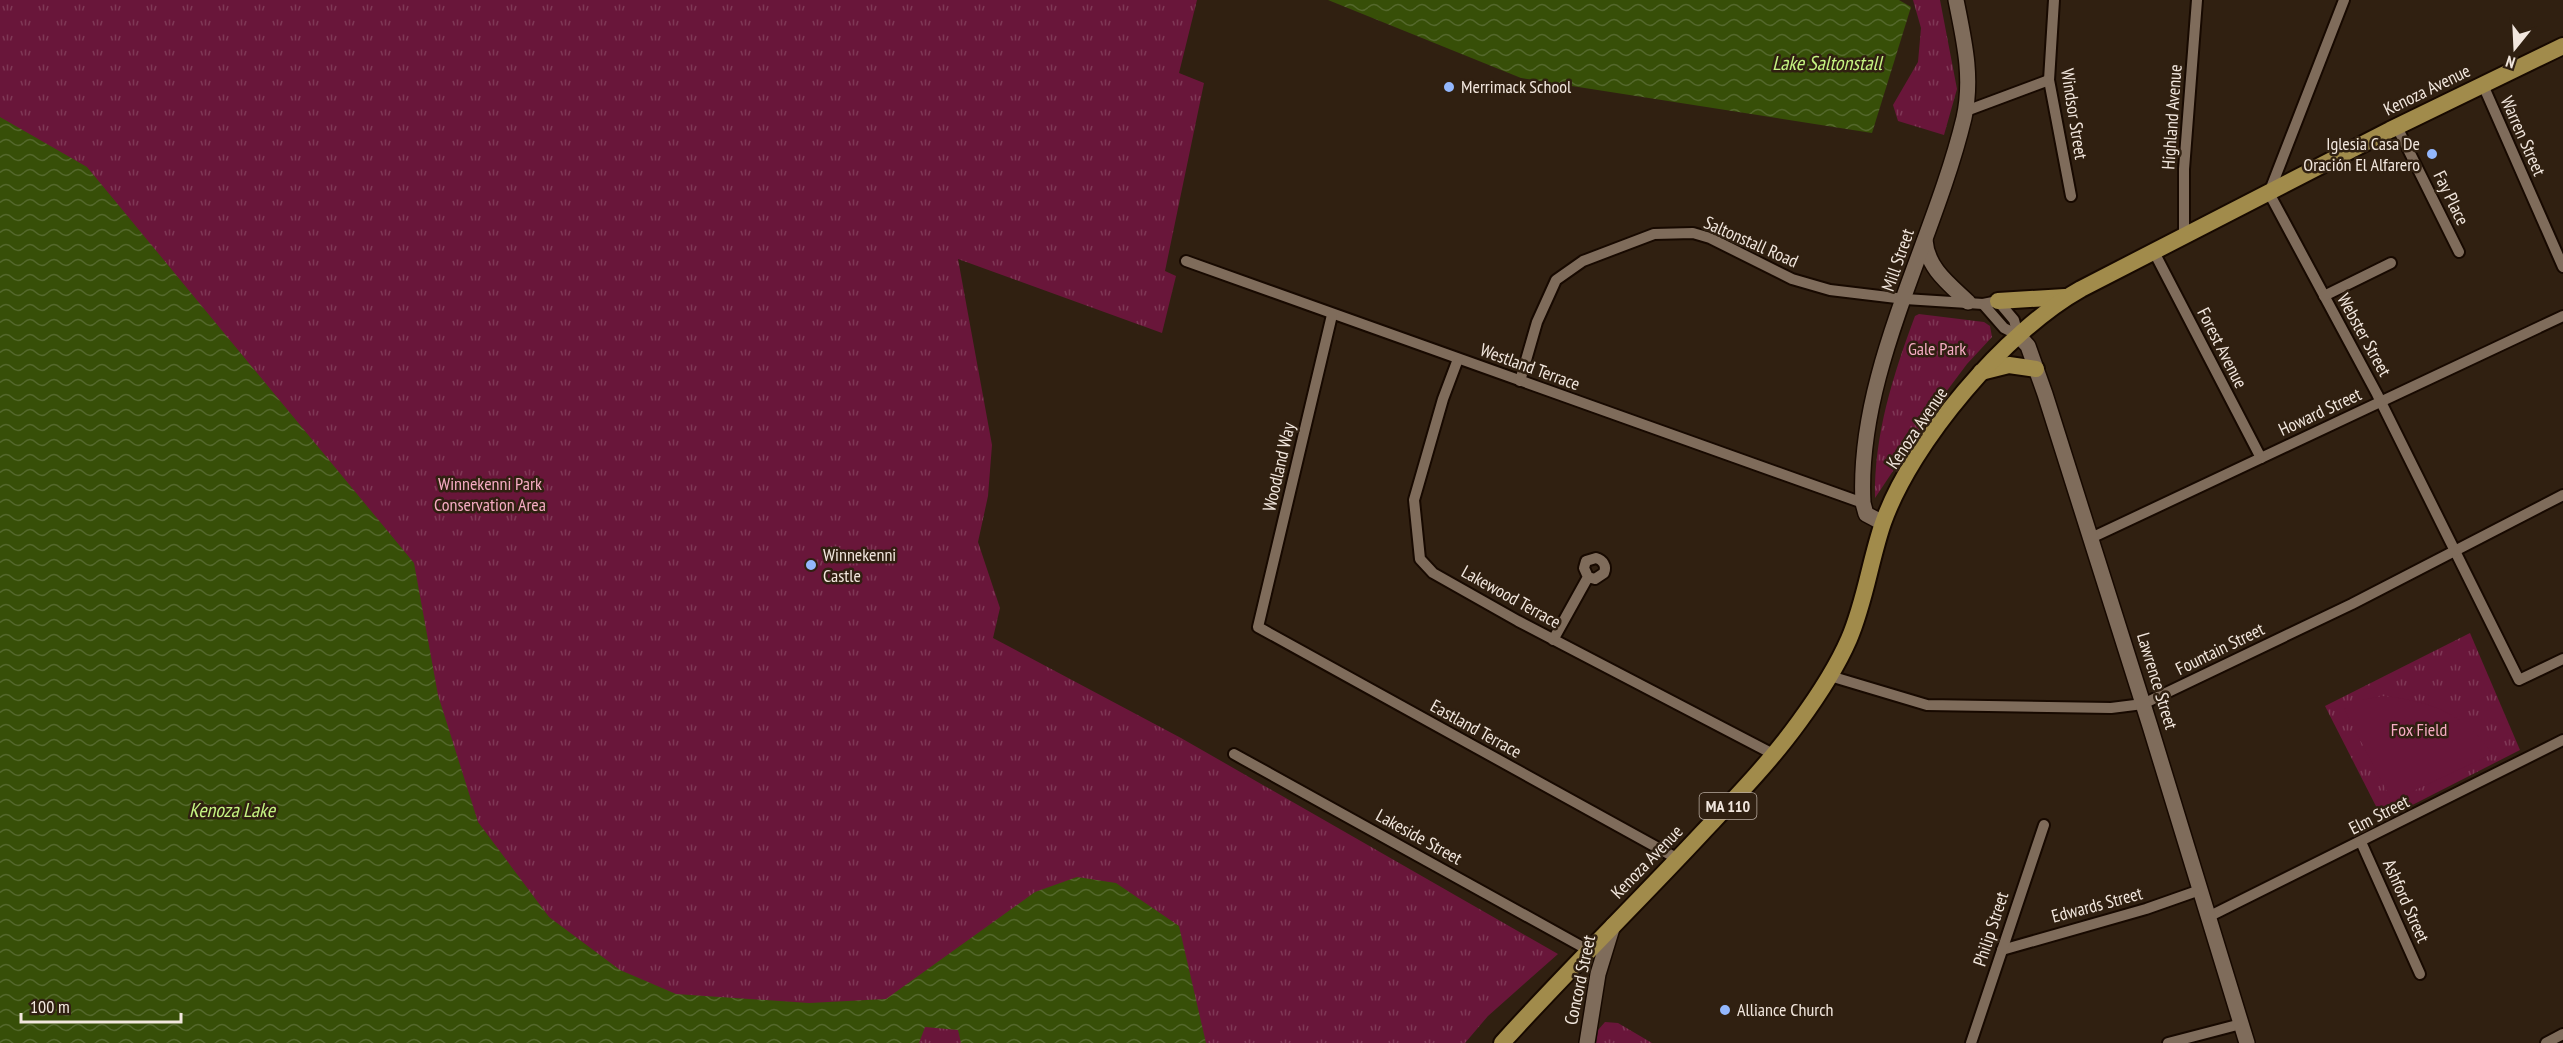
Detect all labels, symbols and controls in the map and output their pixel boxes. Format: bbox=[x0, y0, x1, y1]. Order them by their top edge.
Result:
north arrow bbox=[2485, 18, 2545, 78]
water label: Lake Saltonstall bbox=[1772, 50, 1884, 76]
text: N bbox=[2503, 51, 2518, 73]
street label: Kenoza Avenue bbox=[2380, 59, 2474, 120]
street label: Highland Avenue bbox=[2156, 64, 2187, 170]
street label: Windsor Street bbox=[2056, 67, 2093, 161]
place label: Merrimack School bbox=[1461, 75, 1572, 98]
marker: Merrimack School bbox=[1442, 80, 1456, 94]
street label: Warren Street bbox=[2496, 92, 2551, 179]
place label: Iglesia Casa De Oración El Alfarero bbox=[2303, 132, 2420, 176]
marker: Iglesia Casa De Oración El Alfarero bbox=[2425, 147, 2439, 161]
street label: Fay Place bbox=[2428, 167, 2474, 229]
street label: Saltonstall Road bbox=[1701, 211, 1802, 273]
street label: Mill Street bbox=[1876, 225, 1919, 294]
street label: Webster Street bbox=[2332, 289, 2397, 380]
street label: Forest Avenue bbox=[2192, 304, 2253, 392]
park label: Gale Park bbox=[1908, 337, 1966, 360]
street label: Westland Terrace bbox=[1477, 338, 1583, 395]
street label: Kenoza Avenue bbox=[1881, 382, 1952, 473]
street label: Howard Street bbox=[2275, 382, 2365, 441]
street label: Woodland Way bbox=[1257, 420, 1300, 514]
park label: Winnekenni Park Conservation Area bbox=[434, 472, 546, 516]
place label: Winnekenni Castle bbox=[823, 543, 896, 587]
marker: Winnekenni Castle bbox=[804, 558, 818, 572]
street label: Lakewood Terrace bbox=[1458, 560, 1565, 633]
street label: Fountain Street bbox=[2172, 617, 2268, 680]
street label: Lawrence Street bbox=[2132, 630, 2183, 732]
street label: Eastland Terrace bbox=[1427, 694, 1526, 763]
park label: Fox Field bbox=[2391, 718, 2447, 741]
street label: Elm Street bbox=[2345, 790, 2413, 839]
road number: MA 110 bbox=[1700, 793, 1756, 819]
water label: Kenoza Lake bbox=[189, 797, 277, 823]
street label: Lakeside Street bbox=[1372, 803, 1466, 870]
street label: Kenoza Avenue bbox=[1606, 820, 1687, 903]
street label: Ashford Street bbox=[2378, 856, 2435, 946]
street label: Edwards Street bbox=[2049, 881, 2145, 928]
street label: Philip Street bbox=[1968, 889, 2013, 969]
street label: Concord Street bbox=[1559, 933, 1600, 1027]
scale bar bbox=[21, 986, 182, 1024]
text: 100 m bbox=[30, 995, 70, 1018]
place label: Alliance Church bbox=[1737, 998, 1834, 1021]
marker: Alliance Church bbox=[1718, 1003, 1732, 1017]

